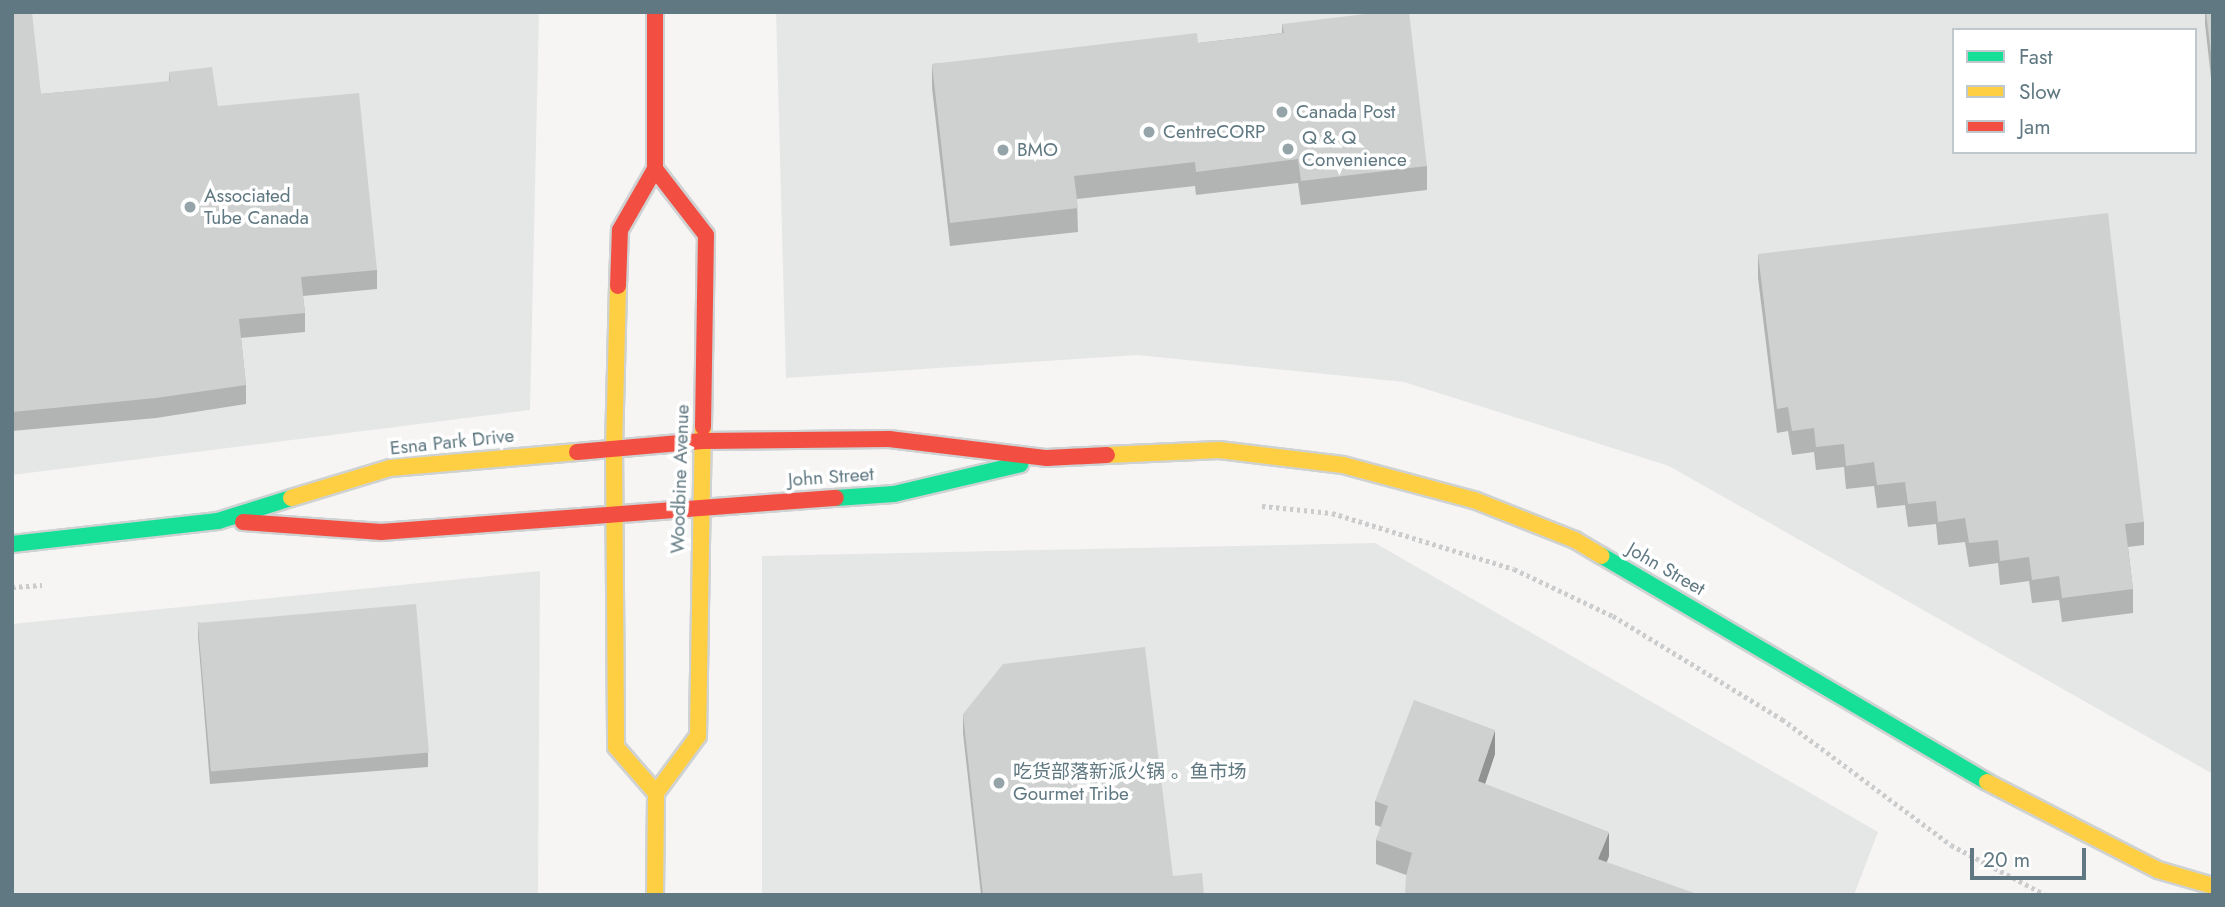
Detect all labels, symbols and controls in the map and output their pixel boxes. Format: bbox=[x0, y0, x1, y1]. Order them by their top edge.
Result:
legend bbox=[1952, 28, 2197, 154]
text: Fast bbox=[2019, 42, 2052, 72]
text: Slow bbox=[2019, 77, 2061, 107]
place label: Canada Post bbox=[1296, 101, 1395, 123]
marker: Canada Post bbox=[1274, 104, 1290, 120]
text: Jam bbox=[2019, 112, 2051, 142]
place label: CentreCORP bbox=[1163, 121, 1265, 143]
marker: CentreCORP bbox=[1141, 124, 1157, 140]
place label: Q & Q Convenience bbox=[1302, 127, 1407, 171]
place label: BMO bbox=[1017, 139, 1058, 161]
marker: Q & Q Convenience bbox=[1280, 141, 1296, 157]
marker: BMO bbox=[995, 142, 1011, 158]
place label: Associated Tube Canada bbox=[204, 185, 309, 229]
marker: Associated Tube Canada bbox=[182, 199, 198, 215]
street label: Woodbine Avenue bbox=[666, 404, 694, 554]
street label: Esna Park Drive bbox=[389, 424, 515, 460]
street label: John Street bbox=[787, 463, 875, 491]
street label: John Street bbox=[1623, 538, 1709, 600]
place label: 吃货部落新派火锅 。鱼市场 Gourmet Tribe bbox=[1013, 761, 1247, 805]
marker: 吃货部落新派火锅 。鱼市场 Gourmet Tribe bbox=[991, 775, 1007, 791]
scale bar bbox=[1973, 834, 2088, 878]
text: 20 m bbox=[1983, 845, 2030, 875]

